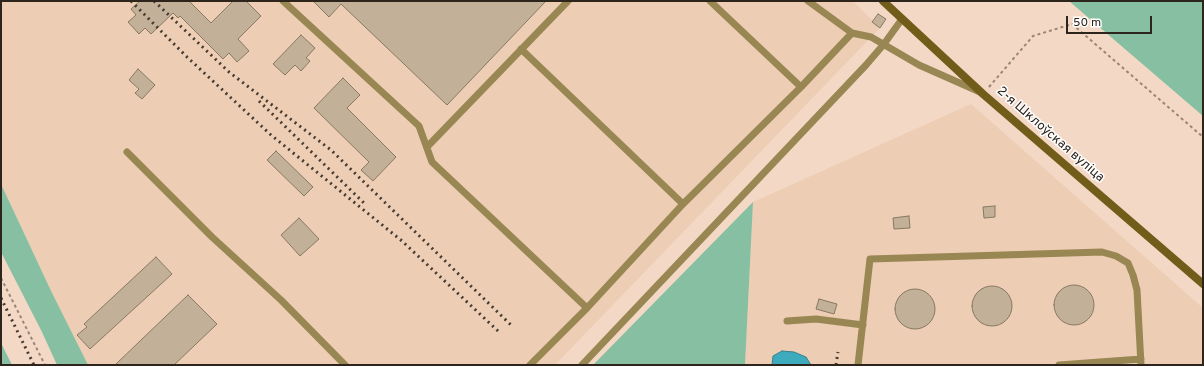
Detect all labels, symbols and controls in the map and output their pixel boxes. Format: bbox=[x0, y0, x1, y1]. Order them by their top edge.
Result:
scale bar bbox=[1068, 8, 1154, 34]
text: 50 m bbox=[1073, 15, 1101, 31]
street label: 2-я Шклоўская вуліца bbox=[993, 84, 1107, 186]

